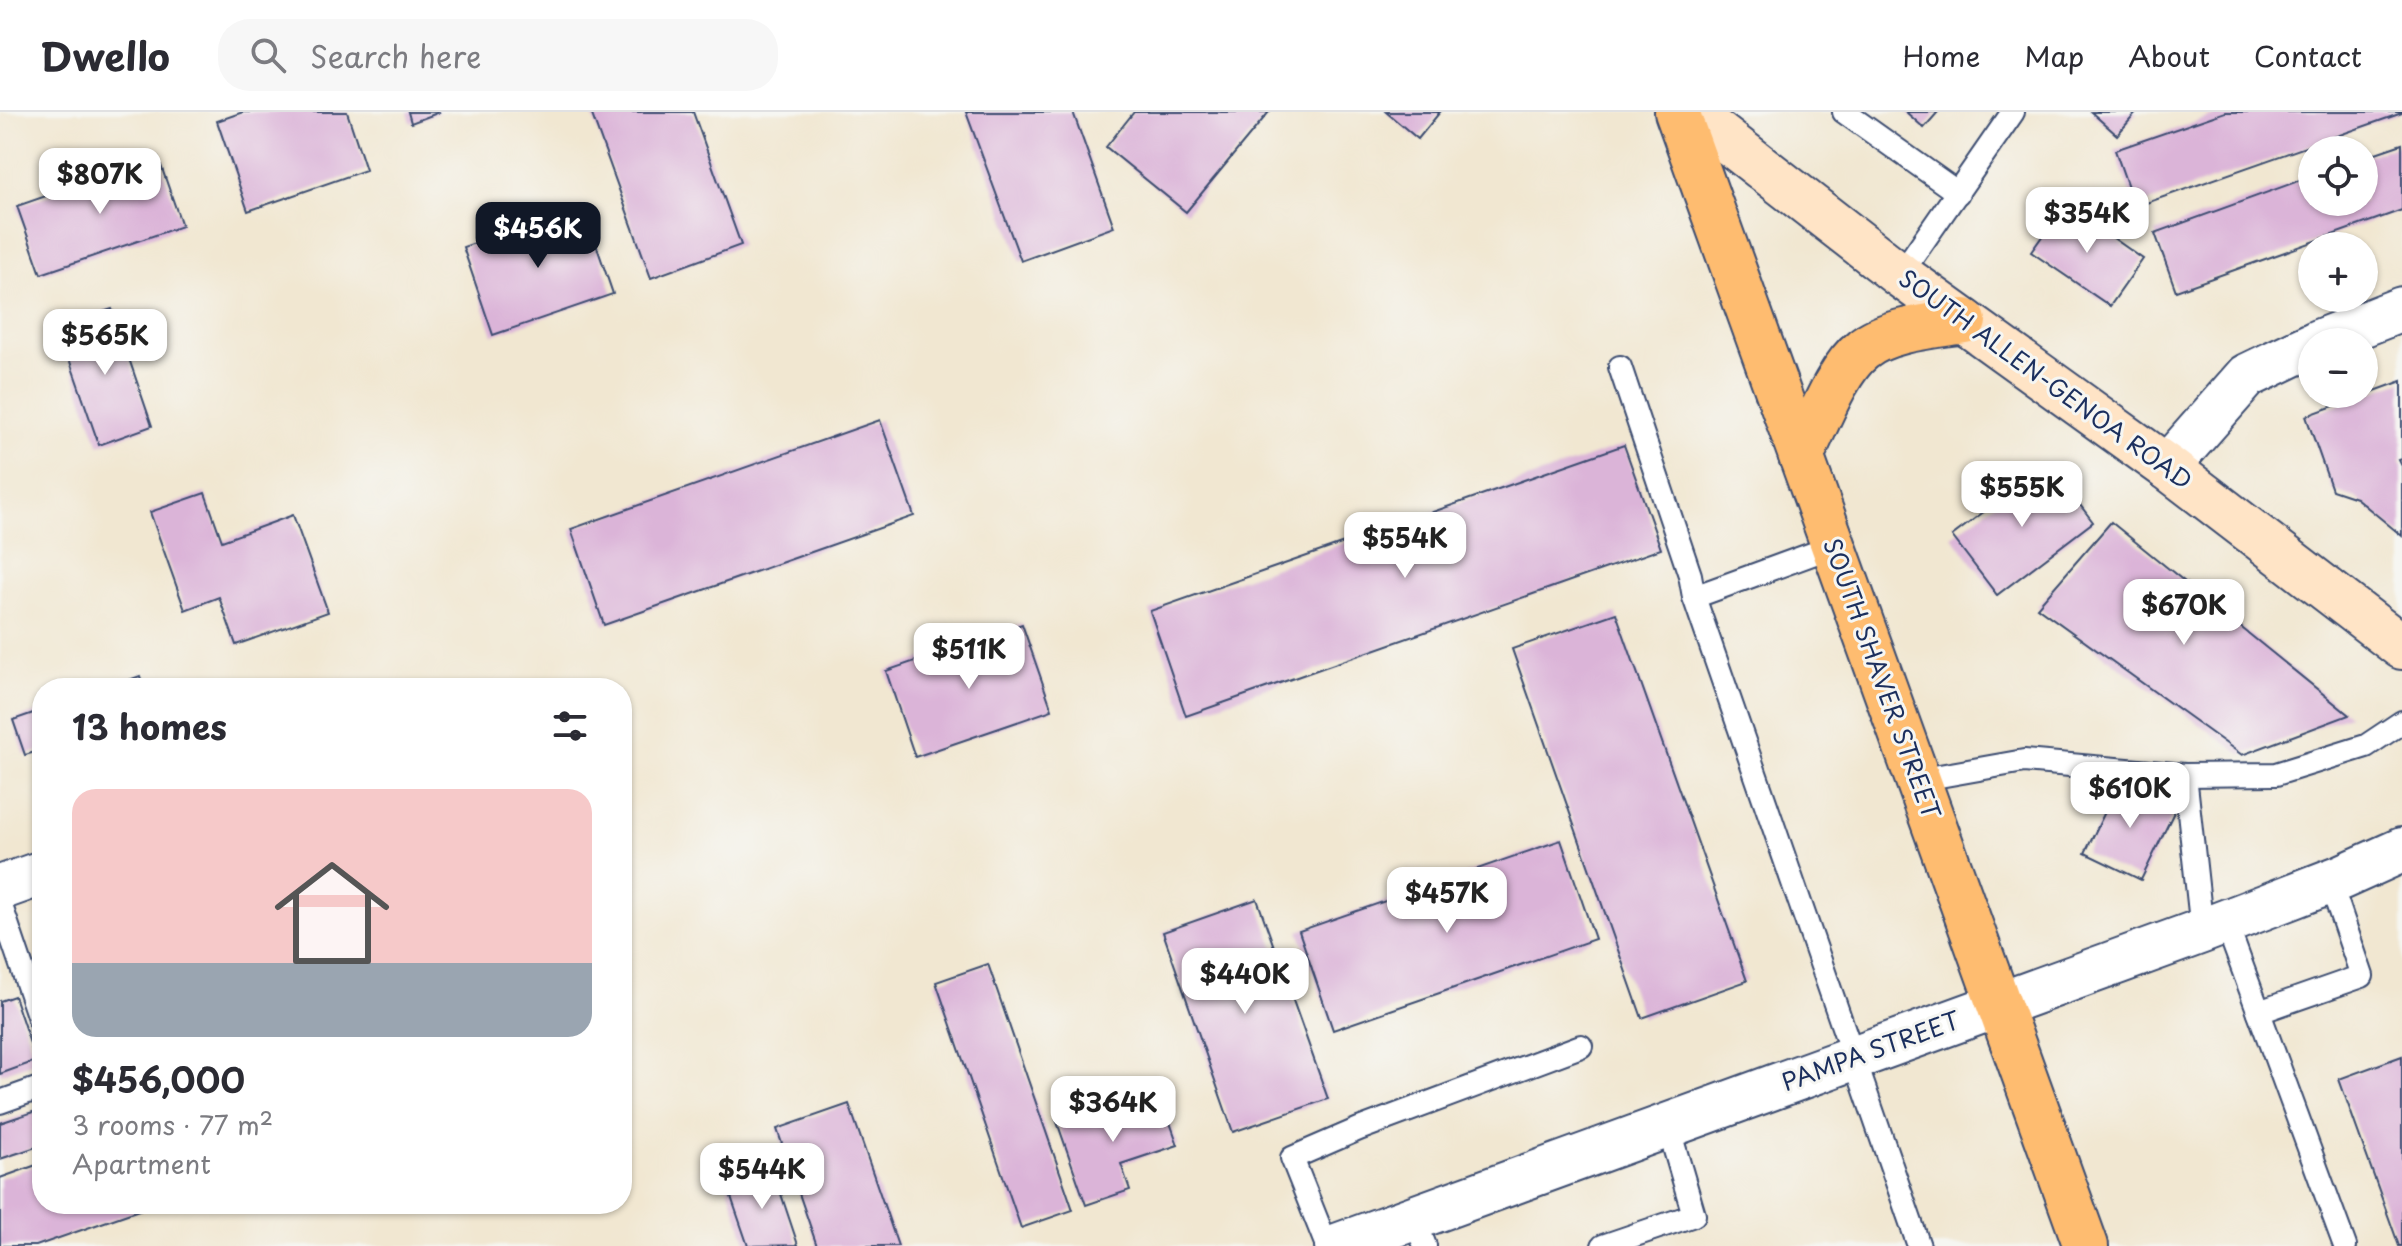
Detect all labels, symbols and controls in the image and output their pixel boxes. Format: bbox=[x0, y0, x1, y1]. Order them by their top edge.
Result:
search box bbox=[218, 19, 778, 91]
text: Dwello bbox=[40, 27, 170, 84]
icon: search bbox=[246, 33, 290, 77]
text: Search here bbox=[310, 33, 481, 78]
text: Home bbox=[1902, 34, 1980, 77]
text: Map bbox=[2024, 34, 2084, 77]
text: About bbox=[2128, 34, 2210, 77]
text: Contact bbox=[2254, 34, 2362, 77]
map controls bbox=[2298, 136, 2378, 408]
button: locate bbox=[2298, 136, 2378, 216]
pin: $807K bbox=[44, 148, 156, 216]
text: $807K bbox=[57, 154, 143, 193]
pin: $354K bbox=[2031, 187, 2143, 255]
text: $354K bbox=[2044, 193, 2130, 232]
pin: $456K bbox=[482, 202, 594, 270]
text: $456K bbox=[494, 208, 582, 247]
button: + bbox=[2298, 232, 2378, 312]
street label: SOUTH ALLEN-GENOA ROAD bbox=[1892, 260, 2200, 497]
pin: $565K bbox=[49, 309, 161, 377]
text: $565K bbox=[61, 315, 149, 354]
button: − bbox=[2298, 328, 2378, 408]
pin: $555K bbox=[1966, 461, 2078, 529]
text: $555K bbox=[1979, 467, 2065, 506]
pin: $554K bbox=[1349, 512, 1461, 580]
text: $554K bbox=[1362, 518, 1448, 557]
street label: SOUTH SHAVER STREET bbox=[1815, 533, 1951, 824]
pin: $670K bbox=[2128, 579, 2240, 647]
text: $670K bbox=[2141, 585, 2227, 624]
pin: $511K bbox=[913, 623, 1025, 691]
text: $511K bbox=[932, 629, 1006, 668]
text: 13 homes bbox=[72, 700, 227, 752]
icon: filters bbox=[548, 704, 592, 748]
pin: $610K bbox=[2074, 762, 2186, 830]
text: $610K bbox=[2089, 768, 2171, 807]
icon: home bbox=[260, 841, 404, 985]
pin: $457K bbox=[1391, 867, 1503, 935]
text: $457K bbox=[1405, 873, 1489, 912]
pin: $440K bbox=[1189, 948, 1301, 1016]
text: $440K bbox=[1200, 954, 1290, 993]
street label: PAMPA STREET bbox=[1776, 1001, 1965, 1099]
text: $456,000 bbox=[72, 1053, 245, 1105]
pin: $364K bbox=[1057, 1076, 1169, 1144]
text: $364K bbox=[1069, 1082, 1157, 1121]
text: 3 rooms · 77 m² bbox=[72, 1105, 273, 1144]
pin: $544K bbox=[706, 1143, 818, 1211]
text: Apartment bbox=[72, 1144, 211, 1183]
text: $544K bbox=[718, 1149, 806, 1188]

